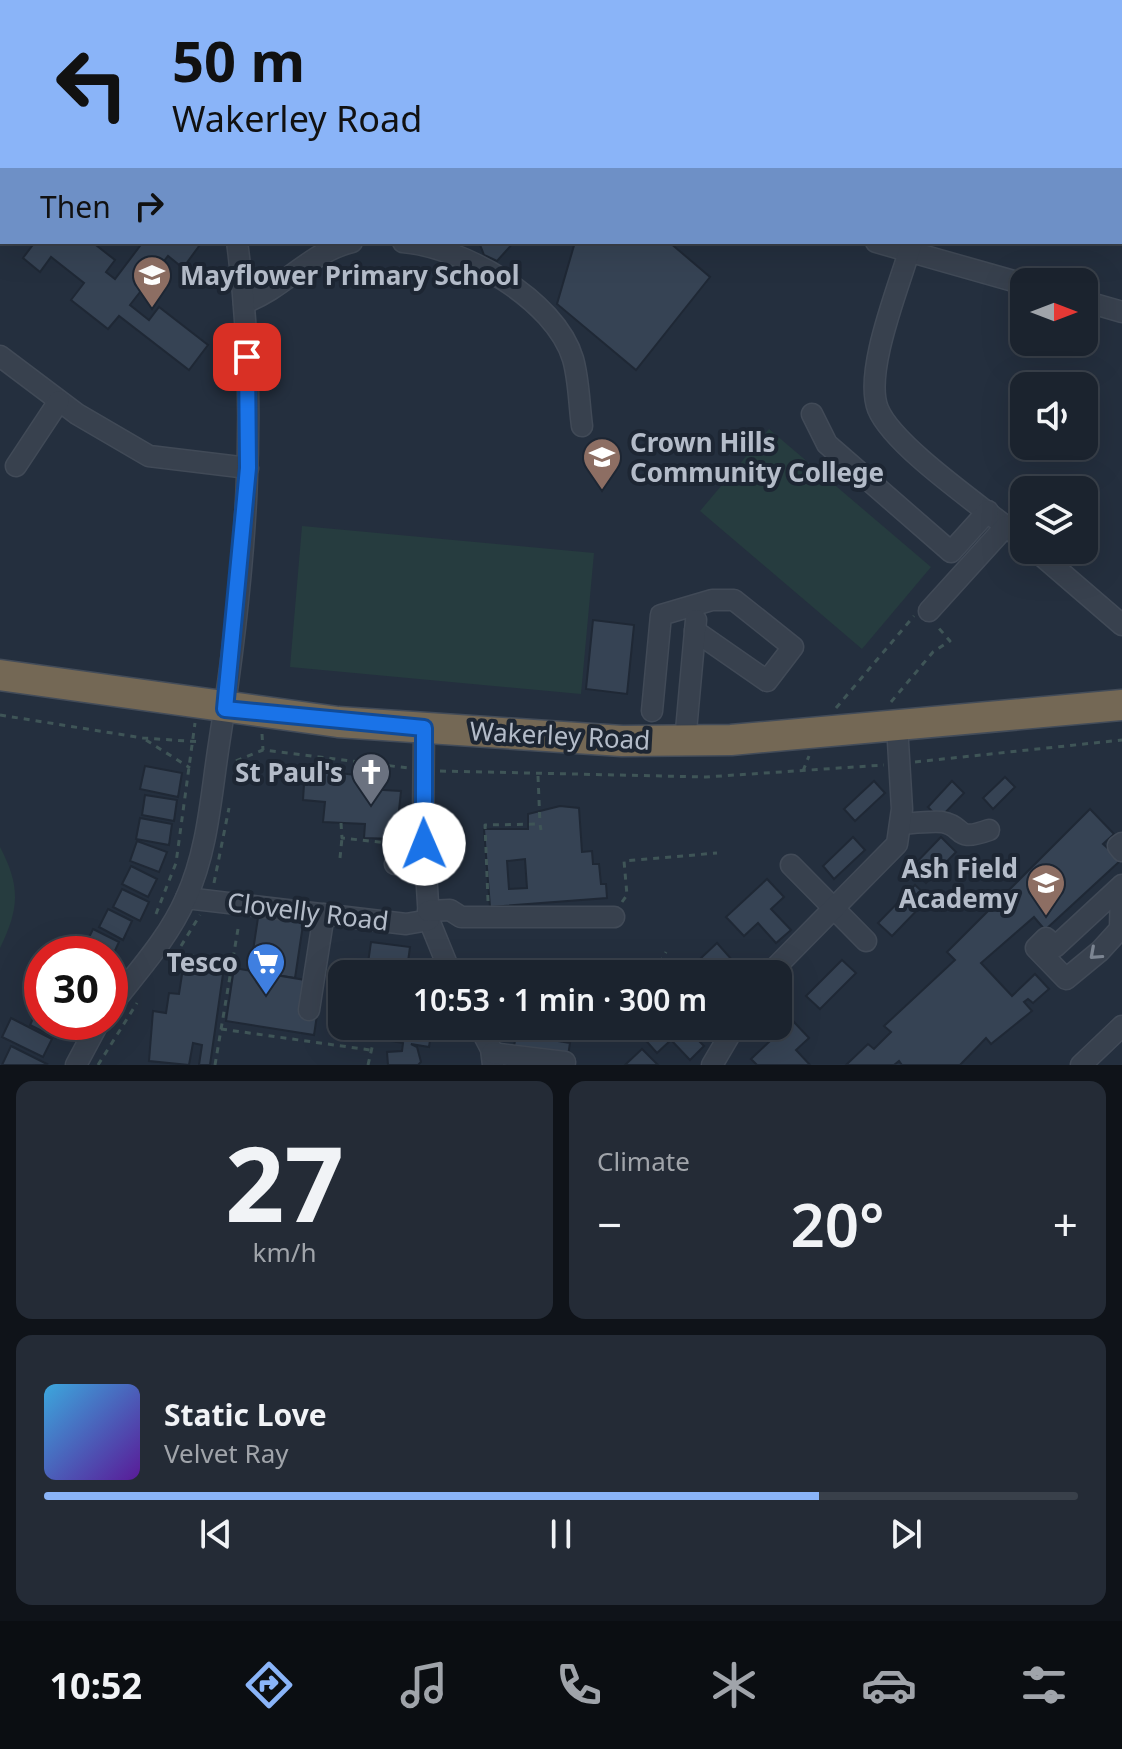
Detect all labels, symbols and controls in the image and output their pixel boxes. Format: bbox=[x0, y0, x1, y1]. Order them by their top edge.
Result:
text: 50 m bbox=[172, 22, 305, 98]
icon: left bbox=[40, 32, 144, 136]
text: Wakerley Road bbox=[172, 94, 422, 143]
icon: right bbox=[127, 184, 171, 228]
text: Then bbox=[40, 186, 111, 227]
school or university icon: Mayflower Primary School bbox=[131, 254, 173, 309]
place label: Mayflower Primary School bbox=[180, 257, 519, 293]
north arrow bbox=[1010, 268, 1098, 356]
map controls bbox=[1010, 268, 1098, 564]
pin bbox=[213, 323, 281, 391]
icon: arrive bbox=[225, 335, 269, 379]
button: sound bbox=[1010, 372, 1098, 460]
place label: Crown Hills Community College bbox=[630, 424, 884, 490]
school or university icon: Crown Hills Community College bbox=[581, 436, 623, 491]
button: layers bbox=[1010, 476, 1098, 564]
street label: Wakerley Road bbox=[469, 712, 651, 758]
church icon: St Paul's bbox=[350, 751, 392, 806]
place label: St Paul's bbox=[235, 754, 343, 790]
position arrow bbox=[382, 802, 466, 886]
place label: Ash Field Academy bbox=[899, 850, 1018, 916]
school or university icon: Ash Field Academy bbox=[1025, 862, 1067, 917]
street label: Clovelly Road bbox=[225, 883, 391, 939]
speed limit sign: 30 bbox=[24, 936, 128, 1040]
supermarket icon: Tesco bbox=[245, 941, 287, 996]
place label: Tesco bbox=[167, 944, 238, 980]
one-way arrow bbox=[1090, 944, 1105, 959]
text: 10:53 · 1 min · 300 m bbox=[413, 979, 707, 1020]
text: 27 bbox=[225, 1111, 344, 1252]
text: Climate bbox=[597, 1143, 690, 1179]
text: 20° bbox=[790, 1183, 885, 1265]
text: − bbox=[597, 1194, 622, 1254]
text: + bbox=[1053, 1194, 1078, 1254]
text: km/h bbox=[253, 1234, 316, 1270]
text: Static Love bbox=[164, 1394, 327, 1435]
text: Velvet Ray bbox=[164, 1435, 289, 1471]
icon: previous bbox=[194, 1512, 238, 1556]
icon: pause bbox=[539, 1512, 583, 1556]
icon: next bbox=[884, 1512, 928, 1556]
icon: directions bbox=[241, 1657, 297, 1713]
icon: music bbox=[396, 1657, 452, 1713]
icon: phone bbox=[551, 1657, 607, 1713]
icon: climate bbox=[706, 1657, 762, 1713]
icon: car bbox=[861, 1657, 917, 1713]
icon: filters bbox=[1016, 1657, 1072, 1713]
text: 10:52 bbox=[50, 1661, 142, 1710]

